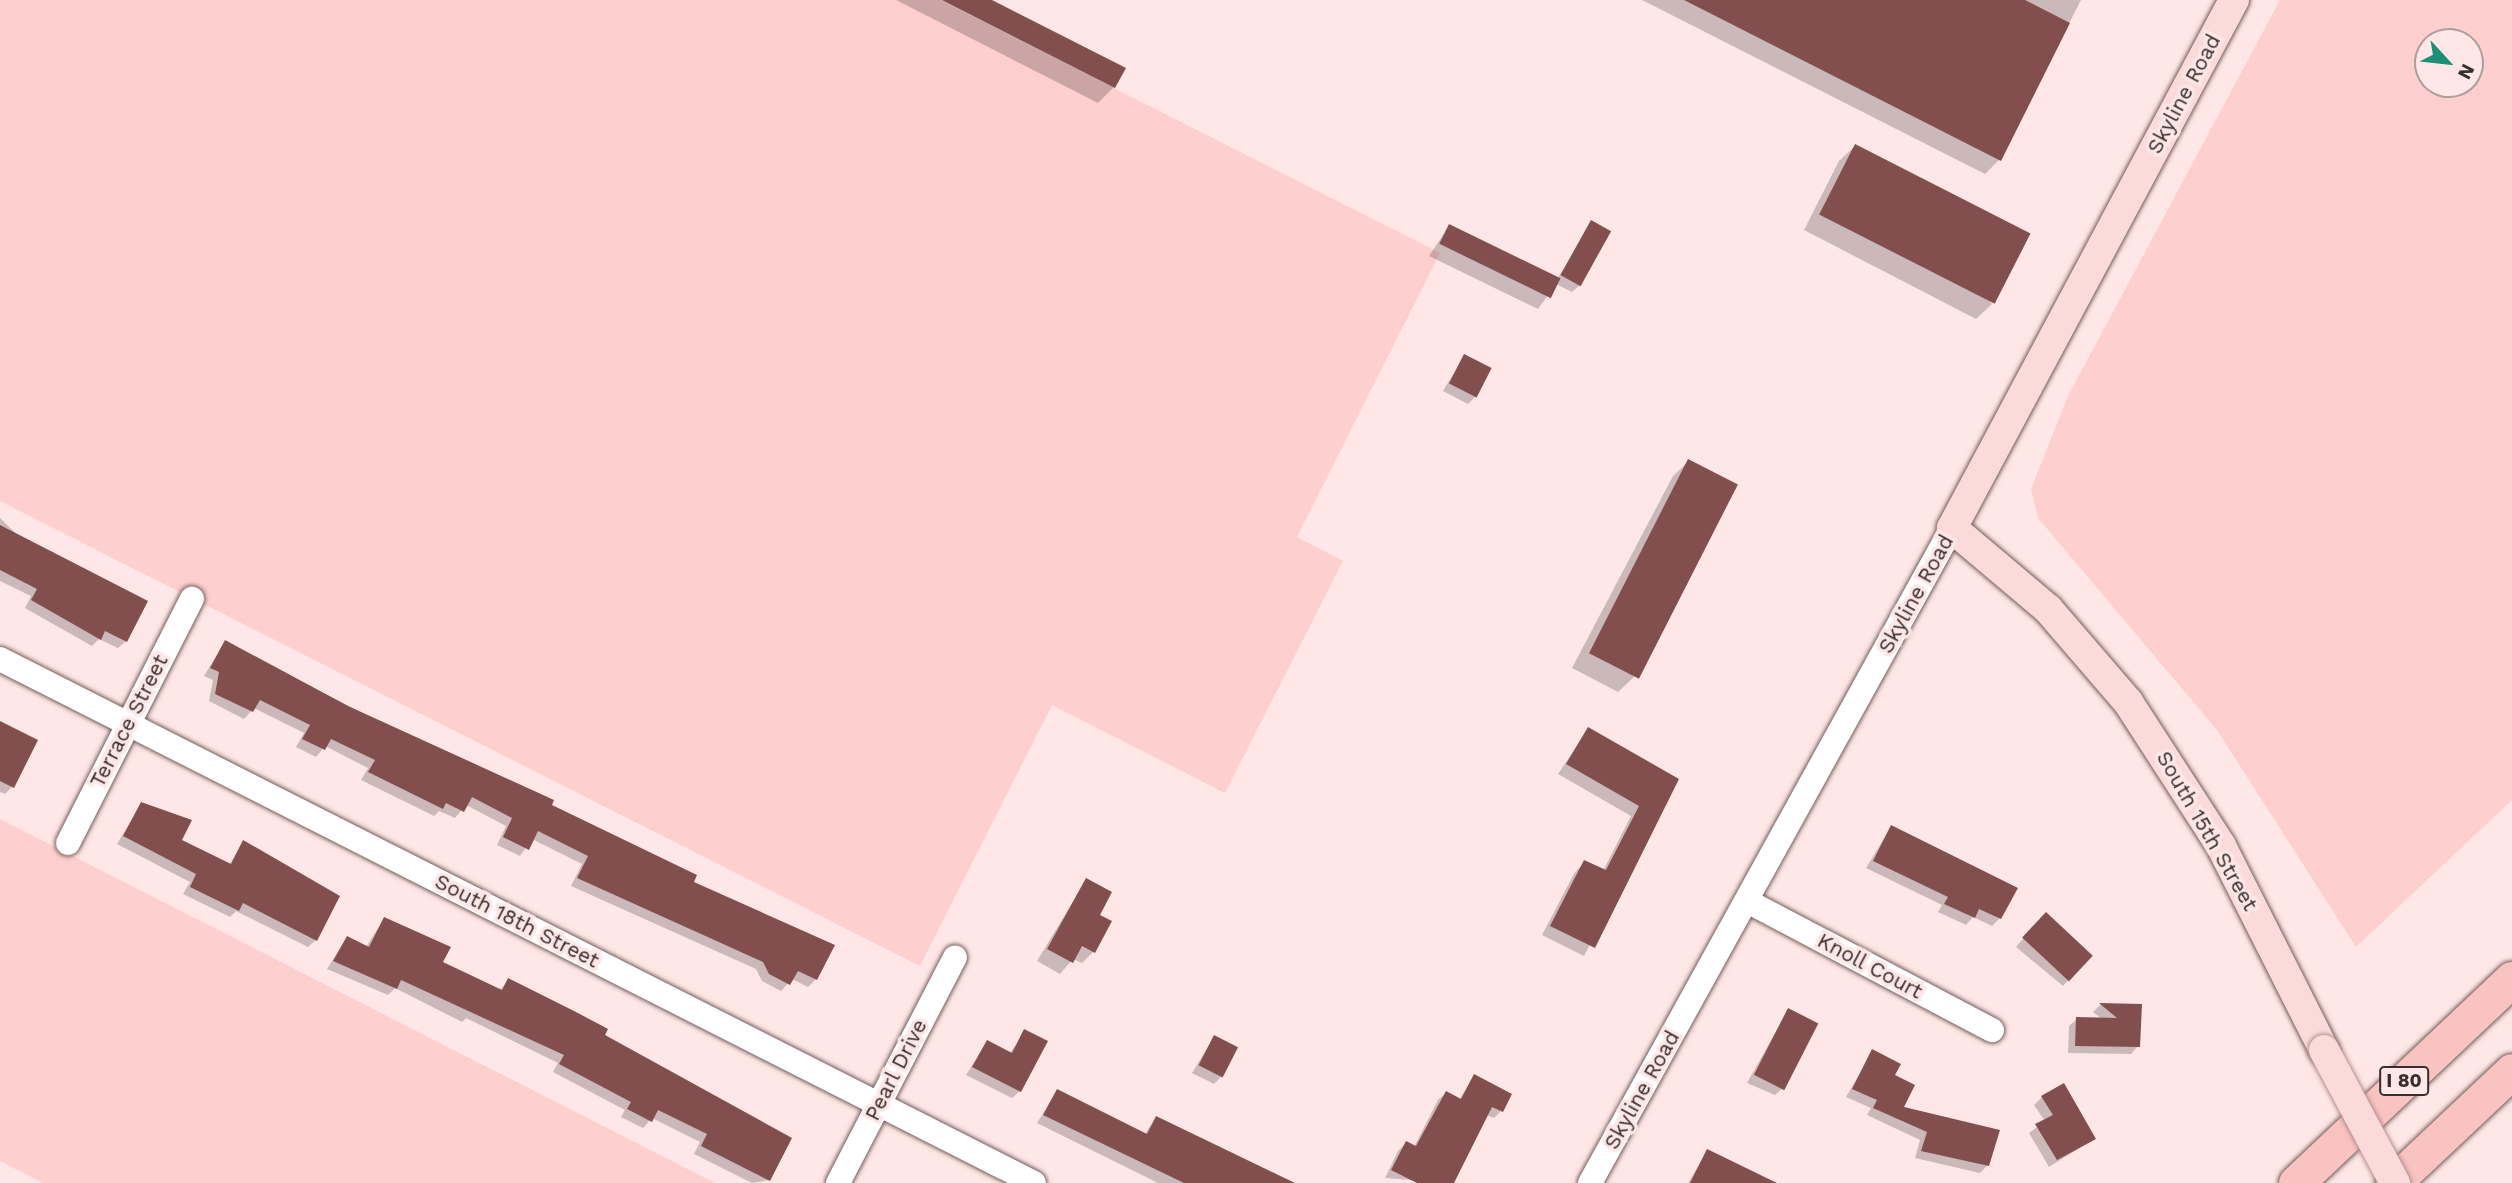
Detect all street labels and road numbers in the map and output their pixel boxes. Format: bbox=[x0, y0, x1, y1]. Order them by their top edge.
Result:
street label: Skyline Road bbox=[2142, 30, 2226, 158]
street label: Skyline Road bbox=[1873, 530, 1959, 658]
street label: Terrace Street bbox=[85, 650, 173, 792]
street label: South 15th Street bbox=[2151, 747, 2263, 915]
street label: South 18th Street bbox=[431, 869, 603, 973]
street label: Knoll Court bbox=[1813, 928, 1927, 1004]
street label: Pearl Drive bbox=[860, 1015, 932, 1125]
street label: Skyline Road bbox=[1599, 1026, 1685, 1154]
road number: I 80 bbox=[2378, 1065, 2430, 1096]

